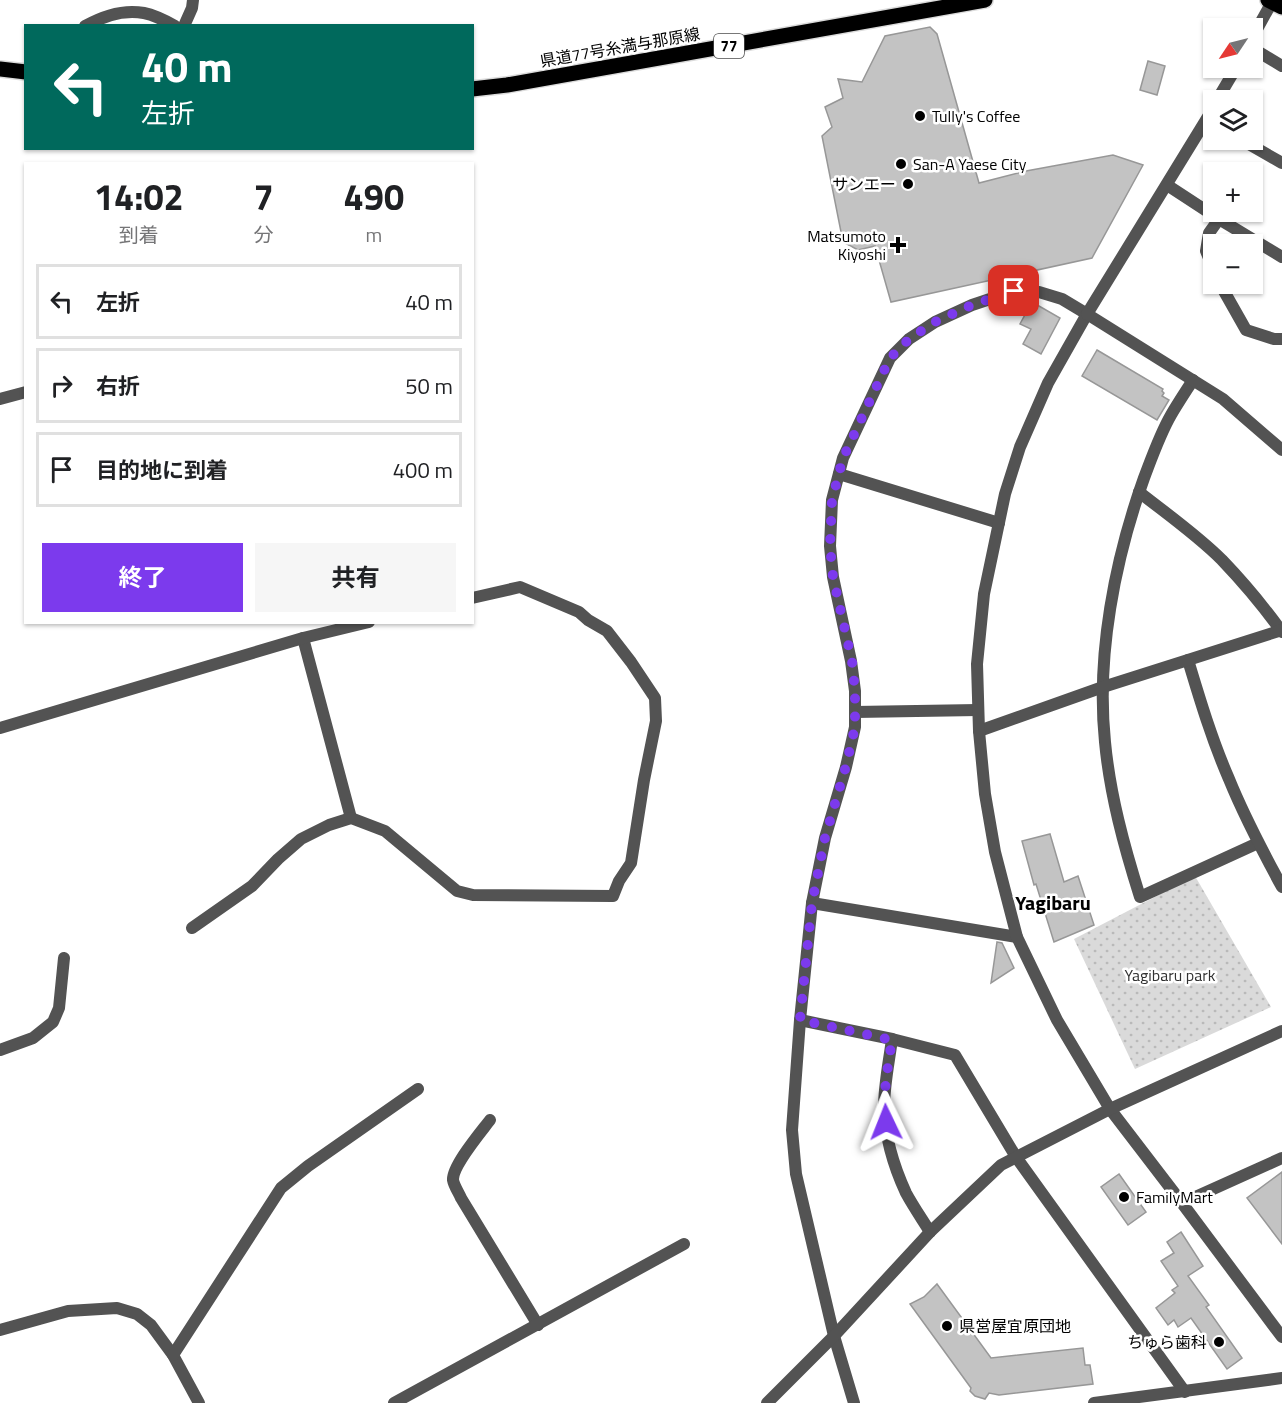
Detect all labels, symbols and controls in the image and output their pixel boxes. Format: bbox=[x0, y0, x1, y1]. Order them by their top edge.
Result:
north arrow bbox=[1203, 18, 1263, 78]
map controls bbox=[1203, 18, 1263, 294]
street label: 県道77号糸満与那原線 bbox=[538, 21, 702, 73]
text: 40 m bbox=[141, 34, 233, 98]
road number: 77 bbox=[714, 34, 744, 58]
icon: left bbox=[42, 48, 120, 126]
button: layers bbox=[1203, 90, 1263, 150]
text: 左折 bbox=[141, 92, 195, 133]
place label: Tully's Coffee bbox=[932, 104, 1020, 128]
marker: Tully's Coffee bbox=[913, 109, 927, 123]
place label: San-A Yaese City bbox=[913, 152, 1027, 176]
marker: San-A Yaese City bbox=[894, 157, 908, 171]
button: + bbox=[1203, 162, 1263, 222]
text: 14:02 bbox=[94, 169, 184, 224]
text: 7 bbox=[254, 169, 274, 224]
text: 490 bbox=[344, 169, 404, 224]
place label: サンエー bbox=[832, 172, 896, 196]
marker: サンエー bbox=[901, 177, 915, 191]
text: 到着 bbox=[119, 219, 159, 250]
text: 分 bbox=[254, 219, 274, 250]
text: m bbox=[365, 219, 382, 250]
place label: Matsumoto Kiyoshi bbox=[807, 224, 886, 266]
button: − bbox=[1203, 234, 1263, 294]
marker: Matsumoto Kiyoshi bbox=[891, 238, 905, 252]
pin bbox=[988, 265, 1039, 316]
icon: arrive bbox=[997, 274, 1030, 307]
icon: left bbox=[45, 285, 78, 318]
text: 左折 bbox=[96, 285, 140, 319]
text: 40 m bbox=[405, 285, 453, 319]
icon: right bbox=[45, 369, 78, 402]
text: 右折 bbox=[96, 369, 140, 403]
text: 50 m bbox=[405, 369, 453, 403]
icon: arrive bbox=[45, 453, 78, 486]
text: 目的地に到着 bbox=[96, 453, 228, 487]
text: 400 m bbox=[393, 453, 453, 487]
button: 終了 bbox=[42, 543, 243, 612]
button: 共有 bbox=[255, 543, 456, 612]
district label: Yagibaru bbox=[1015, 887, 1091, 918]
park label: Yagibaru park bbox=[1125, 963, 1216, 987]
position arrow bbox=[854, 1090, 918, 1154]
place label: FamilyMart bbox=[1136, 1185, 1213, 1209]
marker: FamilyMart bbox=[1117, 1190, 1131, 1204]
place label: 県営屋宜原団地 bbox=[959, 1314, 1071, 1338]
marker: 県営屋宜原団地 bbox=[940, 1319, 954, 1333]
place label: ちゅら歯科 bbox=[1127, 1330, 1207, 1354]
marker: ちゅら歯科 bbox=[1212, 1335, 1226, 1349]

